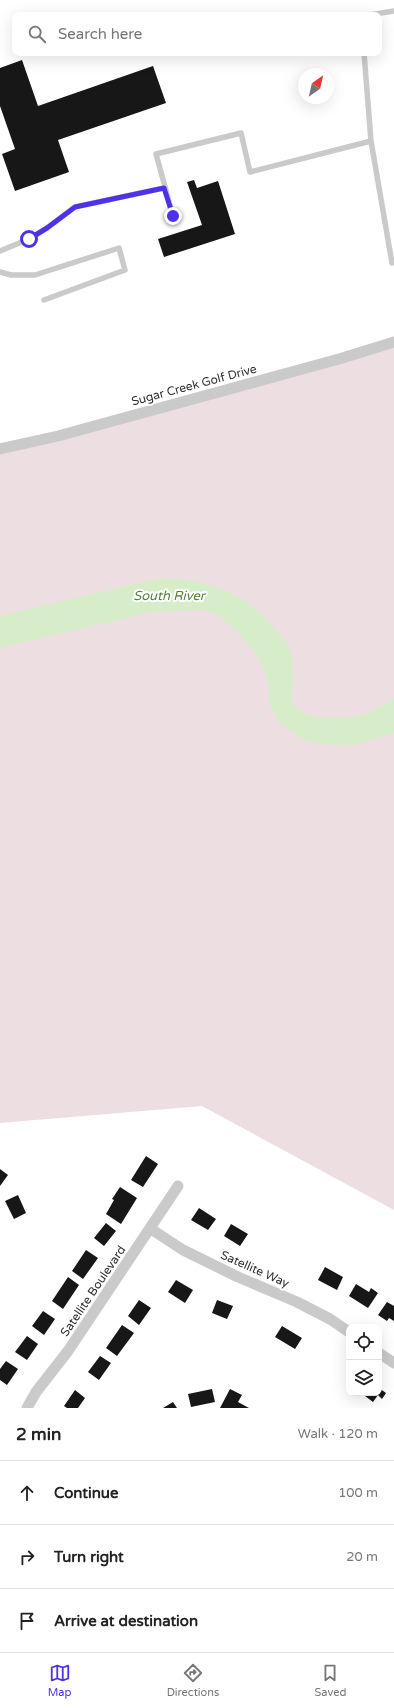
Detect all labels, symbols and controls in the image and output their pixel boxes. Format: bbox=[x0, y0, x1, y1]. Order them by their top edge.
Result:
search box bbox=[12, 12, 382, 56]
icon: search bbox=[26, 23, 48, 45]
text: Search here bbox=[58, 25, 142, 43]
north arrow bbox=[298, 68, 334, 104]
route end bbox=[164, 207, 182, 225]
route start bbox=[20, 230, 38, 248]
street label: Sugar Creek Golf Drive bbox=[130, 361, 258, 408]
water label: South River bbox=[133, 588, 207, 604]
street label: Satellite Boulevard bbox=[57, 1243, 129, 1339]
street label: Satellite Way bbox=[219, 1248, 292, 1291]
map controls bbox=[346, 1324, 382, 1396]
button: locate bbox=[346, 1324, 382, 1360]
button: layers bbox=[346, 1360, 382, 1396]
text: 2 min bbox=[16, 1424, 61, 1445]
text: Walk · 120 m bbox=[298, 1426, 378, 1442]
icon: ahead bbox=[16, 1482, 38, 1504]
text: Continue bbox=[54, 1484, 118, 1502]
text: 100 m bbox=[338, 1485, 378, 1501]
icon: right bbox=[16, 1546, 38, 1568]
text: Turn right bbox=[54, 1548, 124, 1566]
text: 20 m bbox=[346, 1549, 378, 1565]
icon: arrive bbox=[16, 1610, 38, 1632]
text: Arrive at destination bbox=[54, 1612, 198, 1630]
tab: Map bbox=[48, 1662, 71, 1699]
tab: Directions bbox=[167, 1662, 219, 1699]
tab: Saved bbox=[315, 1662, 346, 1699]

